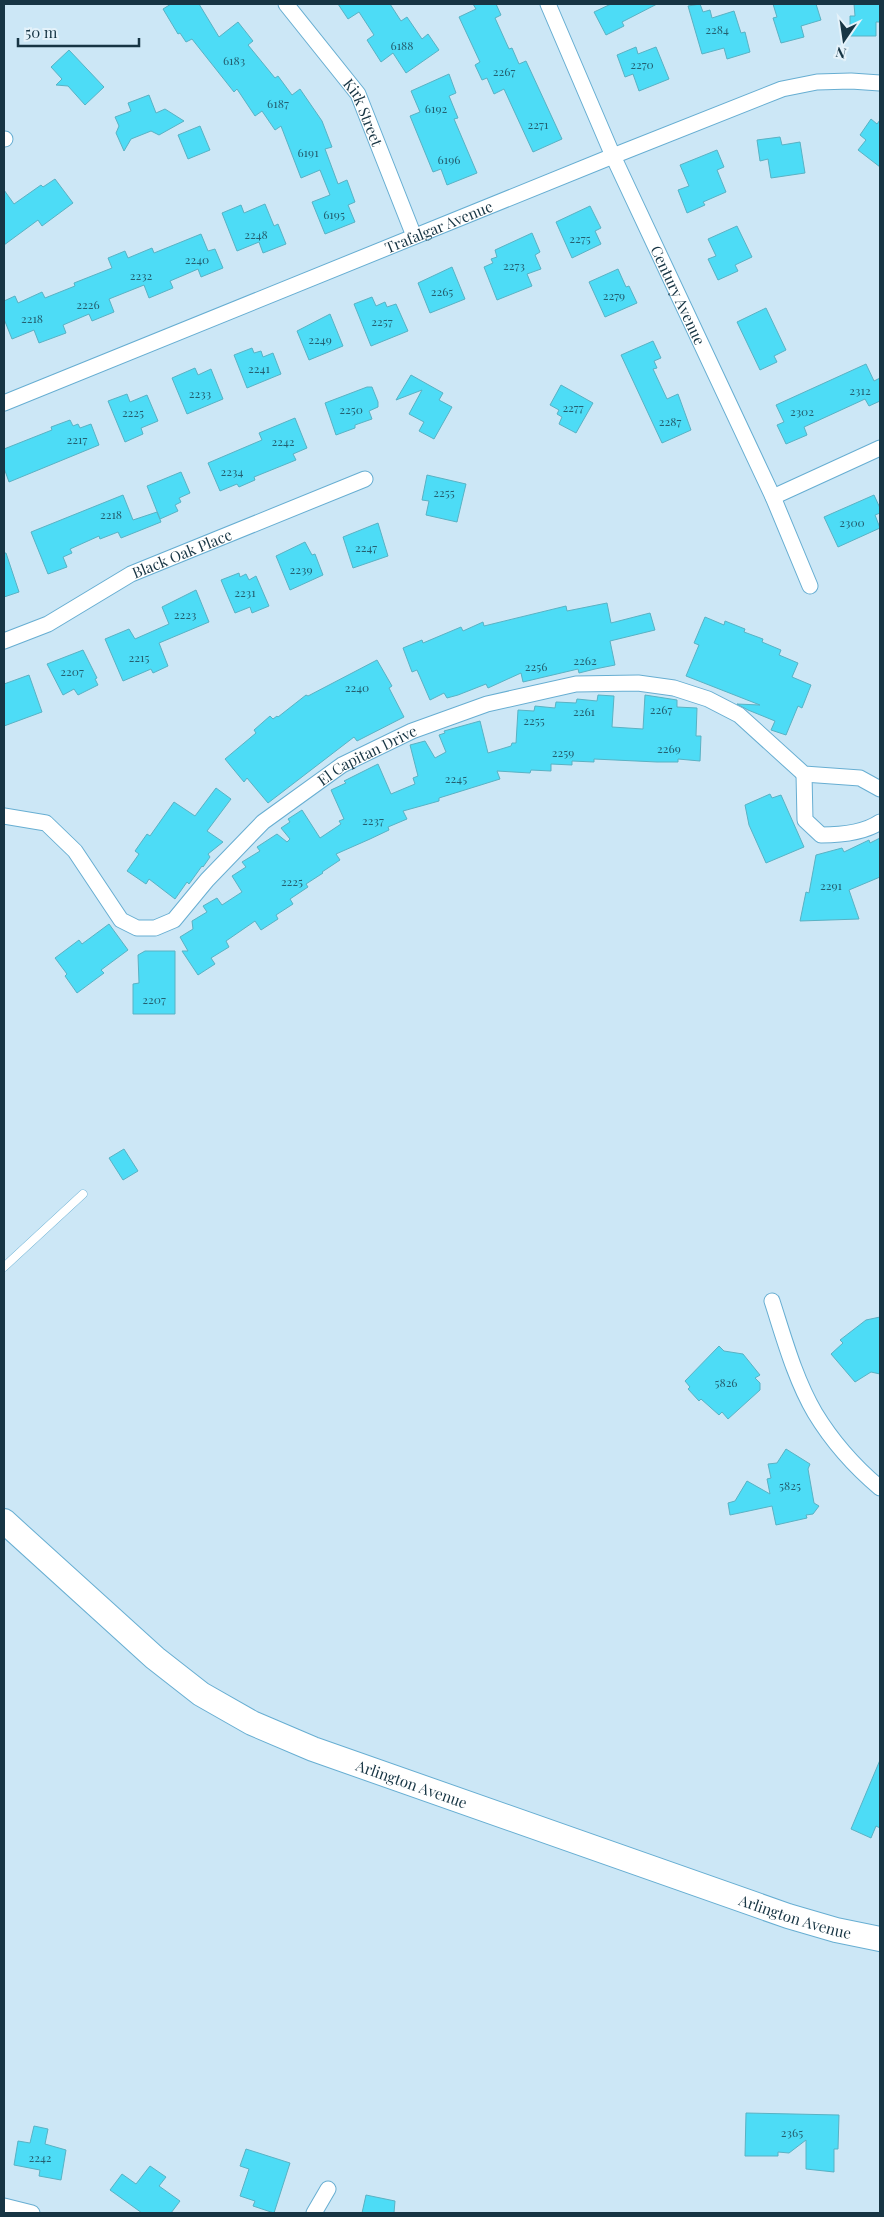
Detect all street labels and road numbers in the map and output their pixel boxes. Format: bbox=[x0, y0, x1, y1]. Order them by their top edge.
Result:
street label: Kirk Street bbox=[339, 74, 388, 150]
street label: Trafalgar Avenue bbox=[382, 196, 496, 258]
street label: Century Avenue bbox=[646, 242, 710, 348]
street label: Black Oak Place bbox=[129, 524, 235, 583]
street label: El Capitan Drive bbox=[313, 720, 419, 790]
street label: Arlington Avenue bbox=[353, 1755, 470, 1812]
street label: Arlington Avenue bbox=[736, 1889, 853, 1943]

